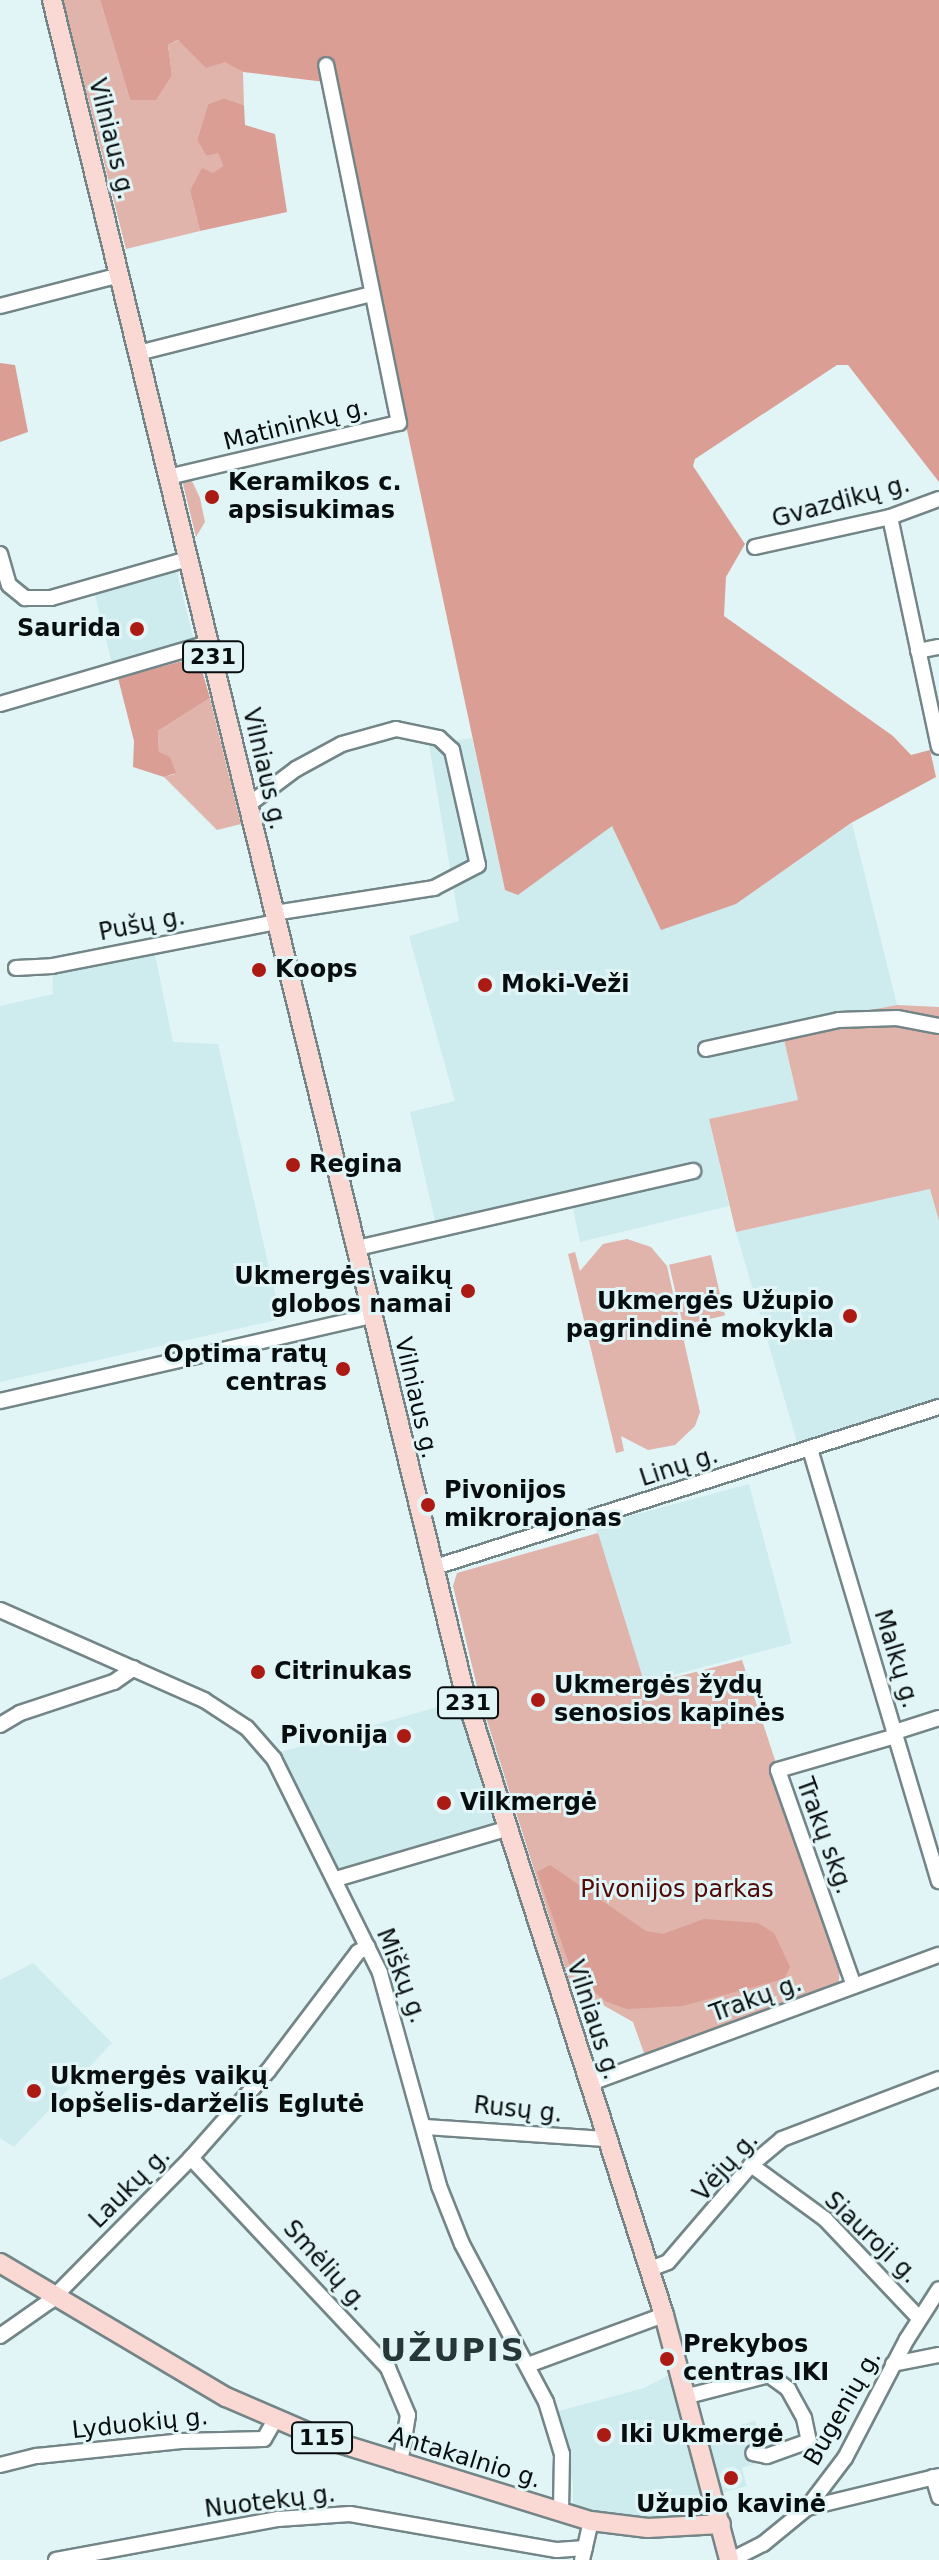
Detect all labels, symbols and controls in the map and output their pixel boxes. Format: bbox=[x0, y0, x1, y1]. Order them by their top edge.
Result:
street label: Vilniaus g. bbox=[82, 75, 140, 203]
street label: Matininkų g. bbox=[221, 393, 371, 457]
place label: Keramikos c. apsisukimas bbox=[228, 469, 402, 525]
street label: Gvazdikų g. bbox=[769, 470, 913, 534]
marker: Keramikos c. apsisukimas bbox=[203, 488, 221, 506]
place label: Saurida bbox=[17, 615, 121, 643]
marker: Saurida bbox=[128, 620, 146, 638]
road number: 231 bbox=[181, 639, 245, 675]
street label: Vilniaus g. bbox=[236, 705, 292, 833]
street label: Pušų g. bbox=[96, 903, 188, 947]
place label: Koops bbox=[275, 956, 358, 984]
marker: Koops bbox=[250, 961, 268, 979]
place label: Moki-Veži bbox=[501, 971, 630, 999]
marker: Moki-Veži bbox=[476, 976, 494, 994]
place label: Regina bbox=[309, 1151, 402, 1179]
marker: Regina bbox=[284, 1156, 302, 1174]
place label: Ukmergės vaikų globos namai bbox=[234, 1263, 452, 1319]
marker: Ukmergės vaikų globos namai bbox=[459, 1282, 477, 1300]
place label: Ukmergės Užupio pagrindinė mokykla bbox=[566, 1288, 834, 1344]
marker: Ukmergės Užupio pagrindinė mokykla bbox=[841, 1307, 859, 1325]
street label: Vilniaus g. bbox=[388, 1334, 444, 1462]
place label: Optima ratų centras bbox=[164, 1341, 327, 1397]
marker: Optima ratų centras bbox=[334, 1360, 352, 1378]
street label: Linų g. bbox=[636, 1441, 722, 1493]
place label: Pivonijos mikrorajonas bbox=[444, 1477, 622, 1533]
marker: Pivonijos mikrorajonas bbox=[419, 1496, 437, 1514]
street label: Malkų g. bbox=[867, 1606, 925, 1712]
place label: Citrinukas bbox=[274, 1658, 412, 1686]
marker: Citrinukas bbox=[249, 1663, 267, 1681]
place label: Ukmergės žydų senosios kapinės bbox=[554, 1672, 785, 1728]
road number: 231 bbox=[436, 1685, 500, 1721]
marker: Ukmergės žydų senosios kapinės bbox=[529, 1691, 547, 1709]
place label: Pivonija bbox=[280, 1722, 388, 1750]
marker: Pivonija bbox=[395, 1727, 413, 1745]
street label: Trakų skg. bbox=[790, 1774, 858, 1898]
place label: Vilkmergė bbox=[460, 1789, 597, 1817]
marker: Vilkmergė bbox=[435, 1794, 453, 1812]
park label: Pivonijos parkas bbox=[580, 1876, 774, 1904]
street label: Miškų g. bbox=[370, 1924, 432, 2028]
street label: Vilniaus g. bbox=[560, 1957, 626, 2083]
street label: Trakų g. bbox=[706, 1969, 806, 2029]
place label: Ukmergės vaikų lopšelis-darželis Eglutė bbox=[50, 2063, 364, 2119]
marker: Ukmergės vaikų lopšelis-darželis Eglutė bbox=[25, 2082, 43, 2100]
street label: Rusų g. bbox=[472, 2091, 564, 2129]
street label: Vėjų g. bbox=[687, 2126, 765, 2208]
street label: Laukų g. bbox=[83, 2141, 177, 2235]
street label: Siauroji g. bbox=[818, 2186, 924, 2290]
street label: Smėlių g. bbox=[277, 2215, 373, 2317]
district label: UŽUPIS bbox=[380, 2331, 526, 2369]
place label: Prekybos centras IKI bbox=[683, 2331, 829, 2387]
street label: Bugenių g. bbox=[798, 2345, 888, 2471]
marker: Prekybos centras IKI bbox=[658, 2350, 676, 2368]
street label: Lyduokių g. bbox=[70, 2403, 210, 2445]
road number: 115 bbox=[290, 2420, 354, 2456]
street label: Antakalnio g. bbox=[385, 2421, 545, 2495]
place label: Iki Ukmergė bbox=[620, 2421, 784, 2449]
marker: Iki Ukmergė bbox=[595, 2426, 613, 2444]
marker: Užupio kavinė bbox=[722, 2469, 740, 2487]
street label: Nuotekų g. bbox=[203, 2480, 337, 2524]
place label: Užupio kavinė bbox=[636, 2491, 826, 2519]

